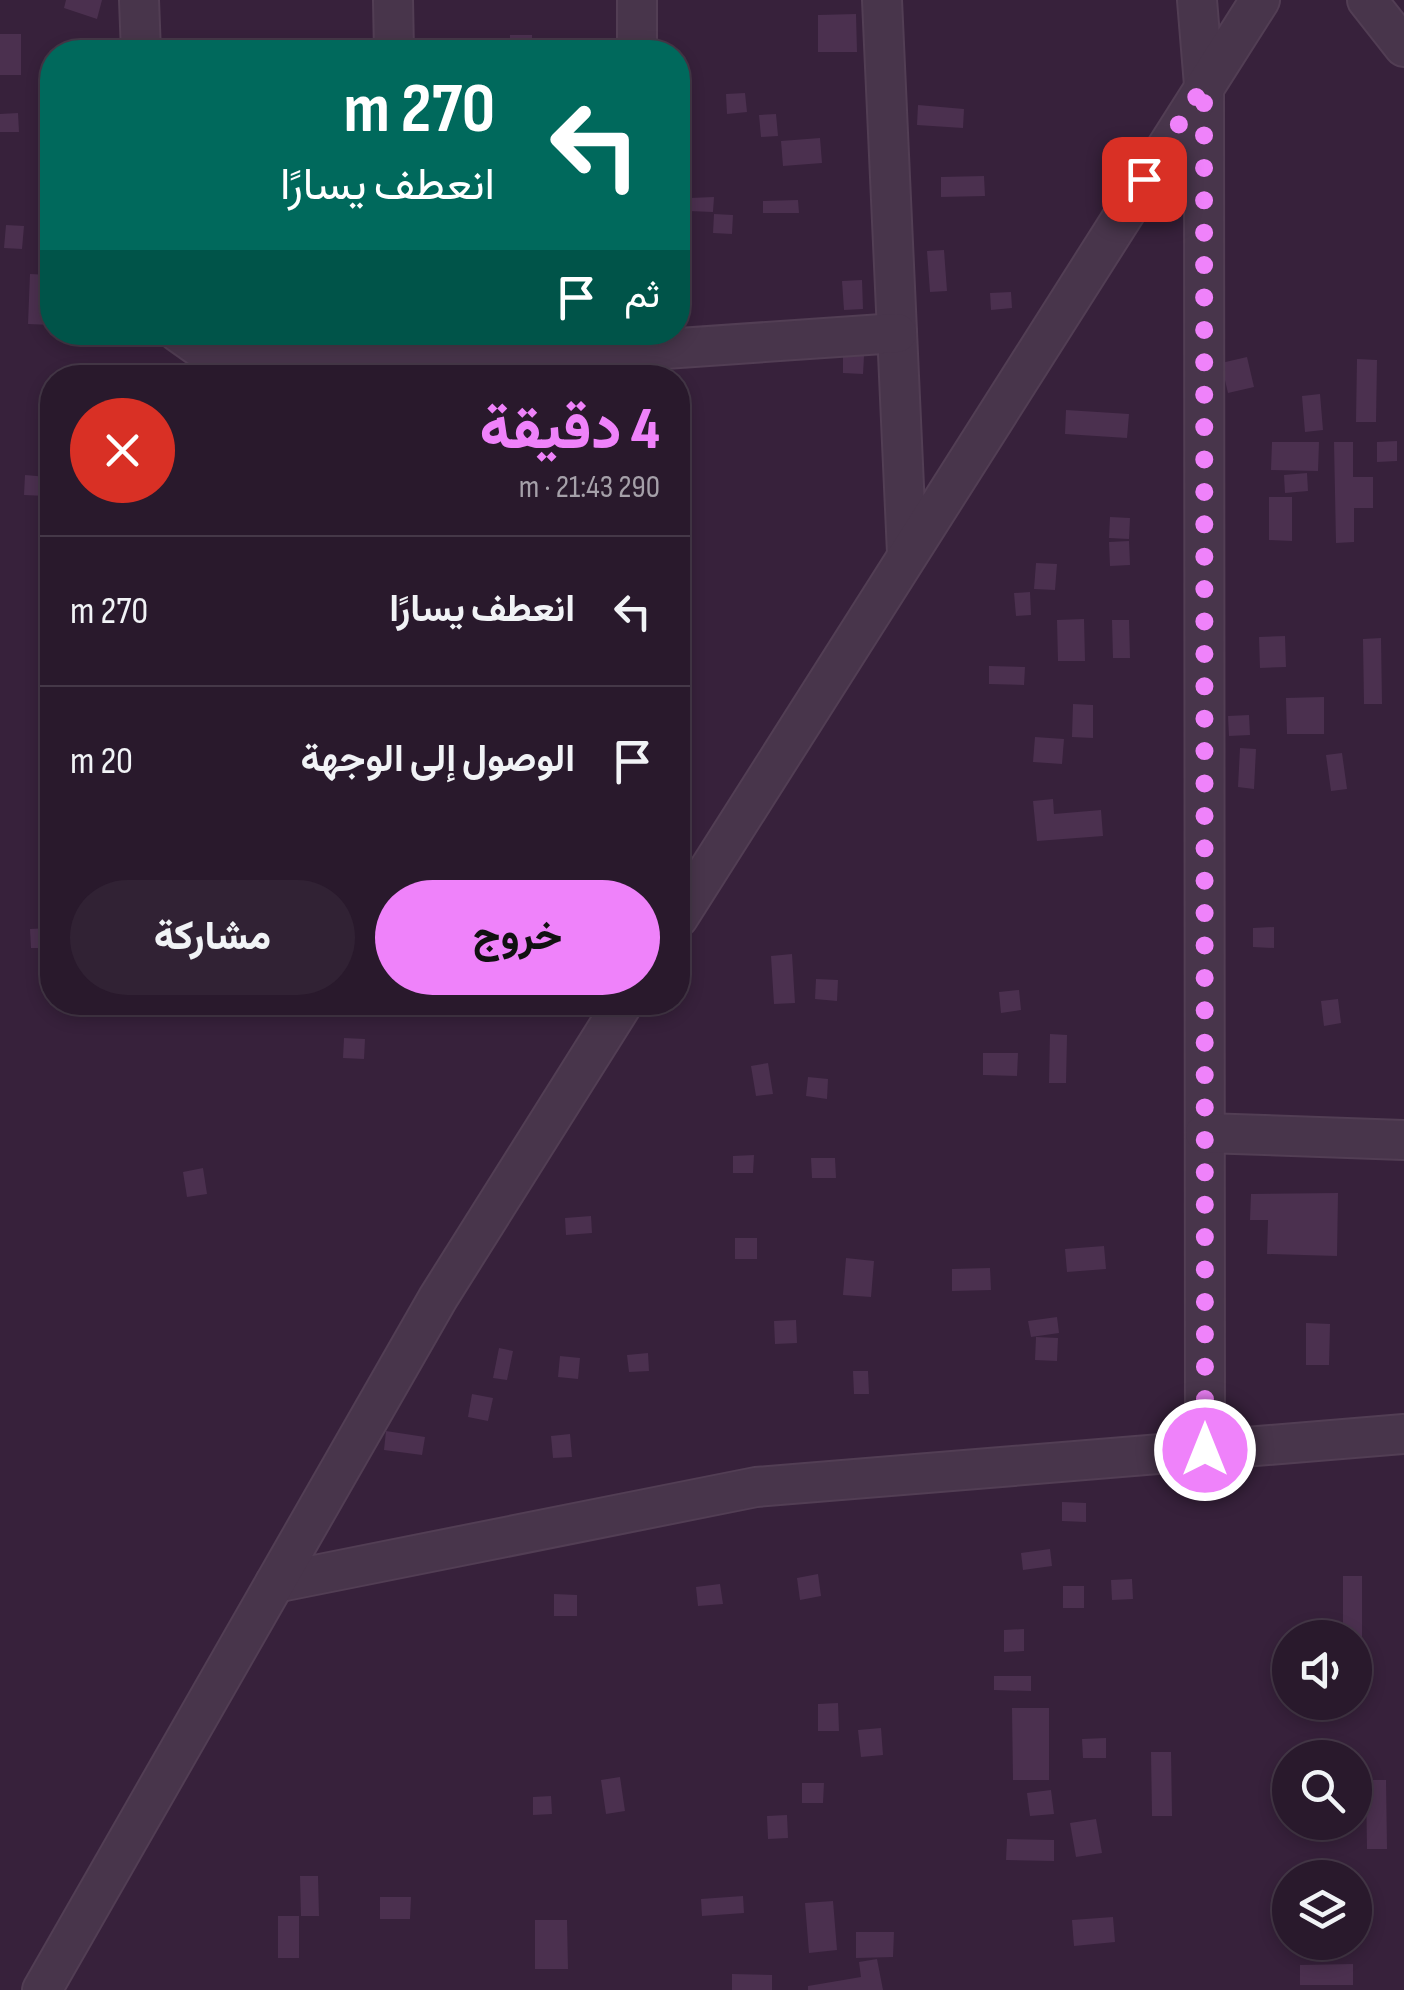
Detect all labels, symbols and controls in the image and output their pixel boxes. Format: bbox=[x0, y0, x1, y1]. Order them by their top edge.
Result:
text: 270 m bbox=[343, 68, 495, 152]
icon: left bbox=[530, 80, 660, 210]
pin bbox=[1102, 137, 1187, 222]
icon: arrive bbox=[1117, 152, 1172, 207]
text: انعطف يسارًا bbox=[280, 158, 495, 213]
icon: arrive bbox=[549, 270, 604, 325]
text: ثم bbox=[624, 273, 660, 318]
text: 4 دقيقة bbox=[479, 394, 660, 466]
button: close bbox=[70, 398, 175, 503]
text: 290 m · 21:43 bbox=[519, 468, 660, 507]
icon: left bbox=[605, 584, 660, 639]
text: انعطف يسارًا bbox=[389, 587, 575, 632]
text: 270 m bbox=[70, 589, 148, 634]
icon: arrive bbox=[605, 734, 660, 789]
text: الوصول إلى الوجهة bbox=[300, 737, 575, 782]
text: 20 m bbox=[70, 739, 133, 784]
button: مشاركة bbox=[70, 880, 355, 995]
button: خروج bbox=[375, 880, 660, 995]
position arrow bbox=[1153, 1398, 1257, 1502]
map controls bbox=[1272, 1620, 1372, 1960]
button: sound bbox=[1272, 1620, 1372, 1720]
button: search bbox=[1272, 1740, 1372, 1840]
button: layers bbox=[1272, 1860, 1372, 1960]

